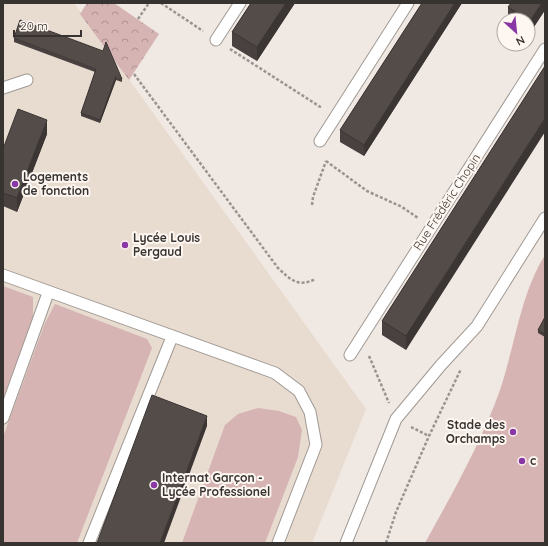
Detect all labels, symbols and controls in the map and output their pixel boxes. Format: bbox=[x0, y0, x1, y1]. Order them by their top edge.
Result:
scale bar bbox=[14, 12, 81, 38]
north arrow bbox=[496, 12, 536, 52]
text: 20 m bbox=[20, 18, 48, 33]
text: N bbox=[514, 33, 527, 49]
street label: Rue Frédéric Chopin bbox=[410, 151, 483, 253]
place label: Logements de fonction bbox=[23, 169, 89, 198]
marker: Logements de fonction bbox=[10, 179, 20, 189]
place label: Lycée Louis Pergaud bbox=[133, 230, 200, 259]
marker: Lycée Louis Pergaud bbox=[120, 240, 130, 250]
place label: Stade des Orchamps bbox=[446, 417, 505, 446]
marker: Stade des Orchamps bbox=[508, 427, 518, 437]
place label: c bbox=[530, 453, 536, 468]
marker: c bbox=[517, 456, 527, 466]
place label: Internat Garçon - Lycée Professionel bbox=[162, 470, 270, 499]
marker: Internat Garçon - Lycée Professionel bbox=[149, 480, 159, 490]

